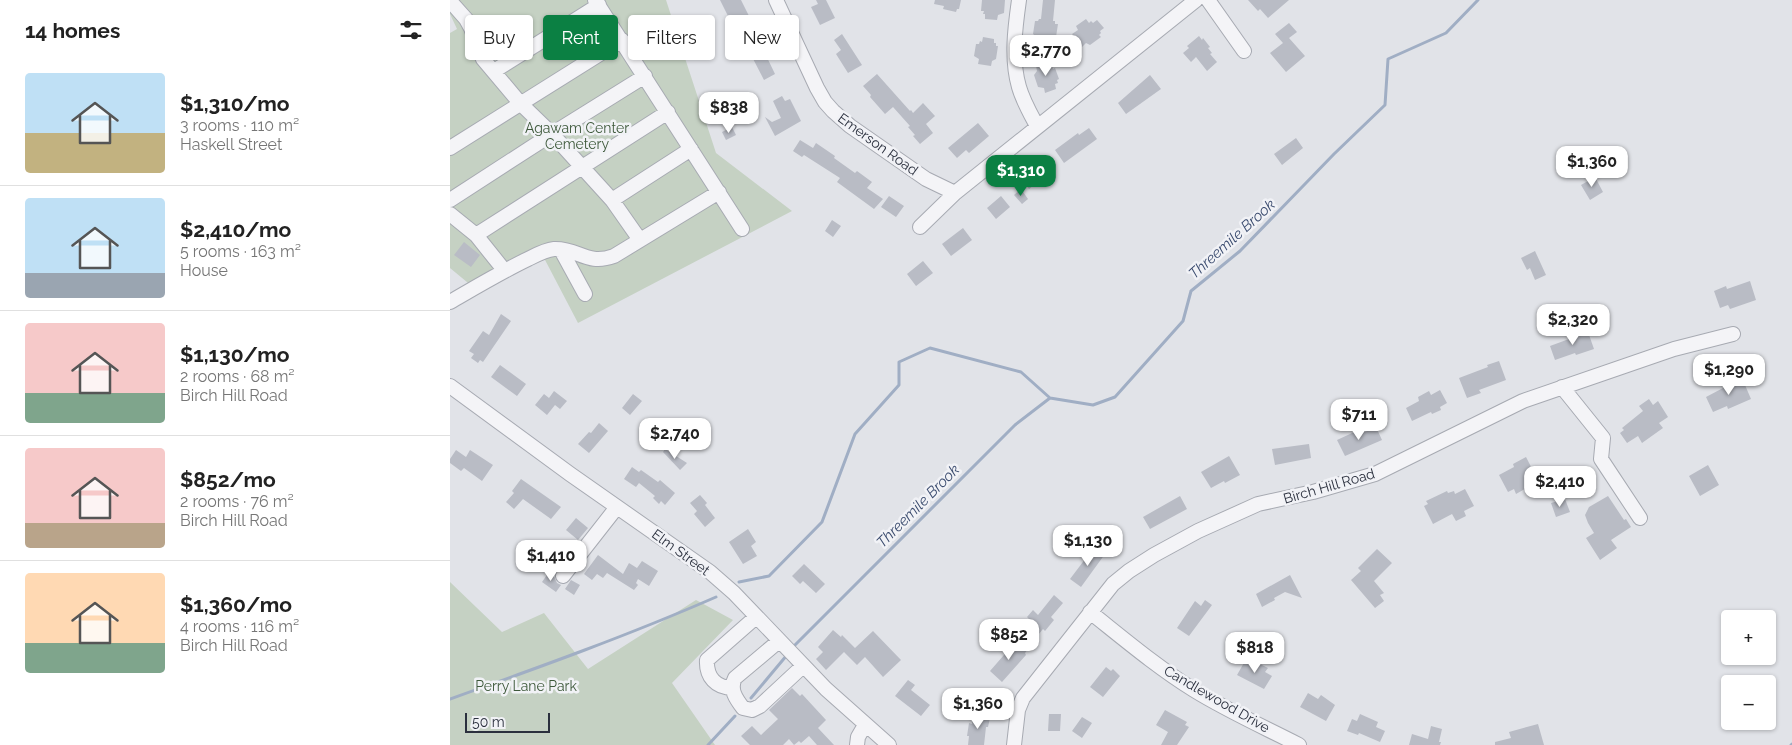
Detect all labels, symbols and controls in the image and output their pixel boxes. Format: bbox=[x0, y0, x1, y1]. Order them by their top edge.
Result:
chip: Buy bbox=[465, 15, 533, 60]
chip: Rent bbox=[543, 15, 618, 60]
chip: Filters bbox=[628, 15, 715, 60]
chip: New bbox=[725, 15, 799, 60]
icon: filters bbox=[397, 16, 425, 44]
text: 14 homes bbox=[25, 18, 120, 43]
pin: $2,770 bbox=[1005, 34, 1087, 77]
text: $2,770 bbox=[1021, 41, 1071, 60]
text: $1,310/mo bbox=[180, 91, 290, 116]
pin: $838 bbox=[699, 92, 759, 134]
icon: home bbox=[65, 93, 125, 153]
text: $838 bbox=[710, 98, 748, 117]
street label: Emerson Road bbox=[835, 110, 921, 178]
text: 3 rooms · 110 m² bbox=[180, 116, 299, 135]
park label: Agawam Center Cemetery bbox=[525, 120, 629, 152]
text: Haskell Street bbox=[180, 135, 282, 154]
pin: $1,360 bbox=[1551, 146, 1633, 188]
text: $1,360 bbox=[1567, 152, 1617, 171]
pin: $1,310 bbox=[980, 154, 1062, 197]
text: $1,310 bbox=[997, 161, 1045, 180]
water label: Threemile Brook bbox=[1185, 196, 1279, 282]
text: $2,410/mo bbox=[180, 217, 291, 242]
icon: home bbox=[65, 218, 125, 278]
text: 5 rooms · 163 m² bbox=[180, 242, 301, 261]
text: House bbox=[180, 261, 228, 280]
pin: $2,320 bbox=[1532, 304, 1614, 346]
text: $2,320 bbox=[1548, 310, 1598, 329]
text: $1,130/mo bbox=[180, 342, 290, 367]
icon: home bbox=[65, 343, 125, 403]
pin: $1,290 bbox=[1688, 354, 1770, 396]
text: $1,290 bbox=[1704, 360, 1754, 379]
text: 2 rooms · 68 m² bbox=[180, 367, 295, 386]
text: Birch Hill Road bbox=[180, 386, 288, 405]
pin: $711 bbox=[1329, 398, 1389, 441]
text: $711 bbox=[1342, 405, 1376, 424]
pin: $2,740 bbox=[634, 418, 716, 460]
text: $2,740 bbox=[650, 424, 700, 443]
water label: Threemile Brook bbox=[873, 461, 963, 551]
street label: Birch Hill Road bbox=[1282, 465, 1376, 507]
pin: $2,410 bbox=[1519, 466, 1601, 508]
text: $852/mo bbox=[180, 467, 276, 492]
icon: home bbox=[65, 468, 125, 528]
text: $2,410 bbox=[1535, 472, 1585, 491]
text: 2 rooms · 76 m² bbox=[180, 492, 294, 511]
text: Birch Hill Road bbox=[180, 511, 288, 530]
pin: $1,130 bbox=[1047, 524, 1129, 567]
street label: Elm Street bbox=[649, 526, 713, 579]
text: $1,130 bbox=[1064, 531, 1112, 550]
pin: $1,410 bbox=[510, 540, 592, 582]
text: $1,410 bbox=[527, 546, 575, 565]
text: $1,360/mo bbox=[180, 592, 292, 617]
icon: home bbox=[65, 593, 125, 653]
map controls bbox=[1721, 610, 1776, 730]
button: + bbox=[1721, 610, 1776, 665]
text: 4 rooms · 116 m² bbox=[180, 617, 299, 636]
pin: $852 bbox=[979, 618, 1039, 661]
text: $852 bbox=[990, 625, 1028, 644]
pin: $818 bbox=[1225, 632, 1285, 674]
text: Birch Hill Road bbox=[180, 636, 288, 655]
text: $818 bbox=[1236, 638, 1274, 657]
street label: Candlewood Drive bbox=[1161, 662, 1273, 736]
button: − bbox=[1721, 675, 1776, 730]
park label: Perry Lane Park bbox=[475, 678, 577, 694]
pin: $1,360 bbox=[937, 688, 1019, 730]
text: $1,360 bbox=[953, 694, 1003, 713]
scale bar bbox=[465, 710, 550, 733]
text: 50 m bbox=[472, 714, 505, 730]

